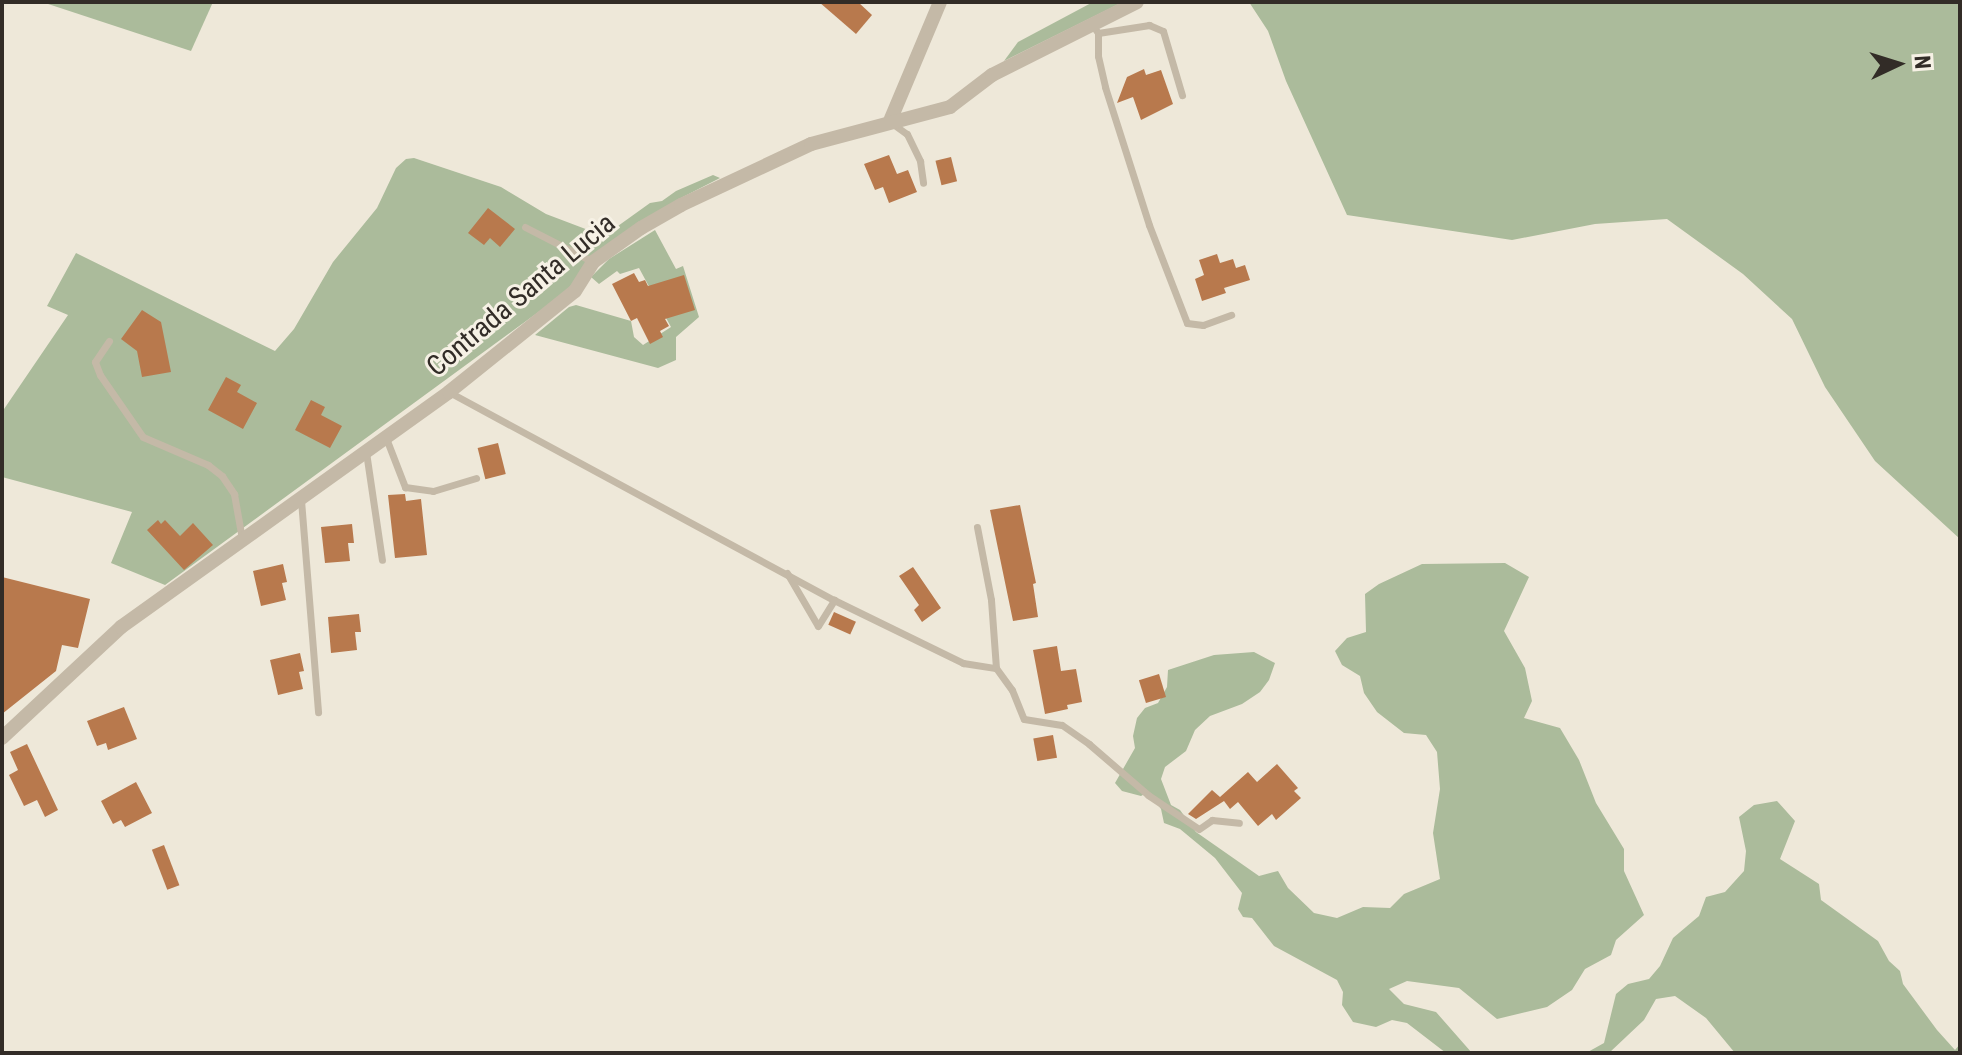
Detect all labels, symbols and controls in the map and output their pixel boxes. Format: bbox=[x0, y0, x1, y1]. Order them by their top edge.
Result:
north arrow bbox=[1858, 24, 1938, 104]
text: N bbox=[1909, 55, 1935, 70]
street label: Contrada Santa Lucia bbox=[420, 206, 622, 384]

